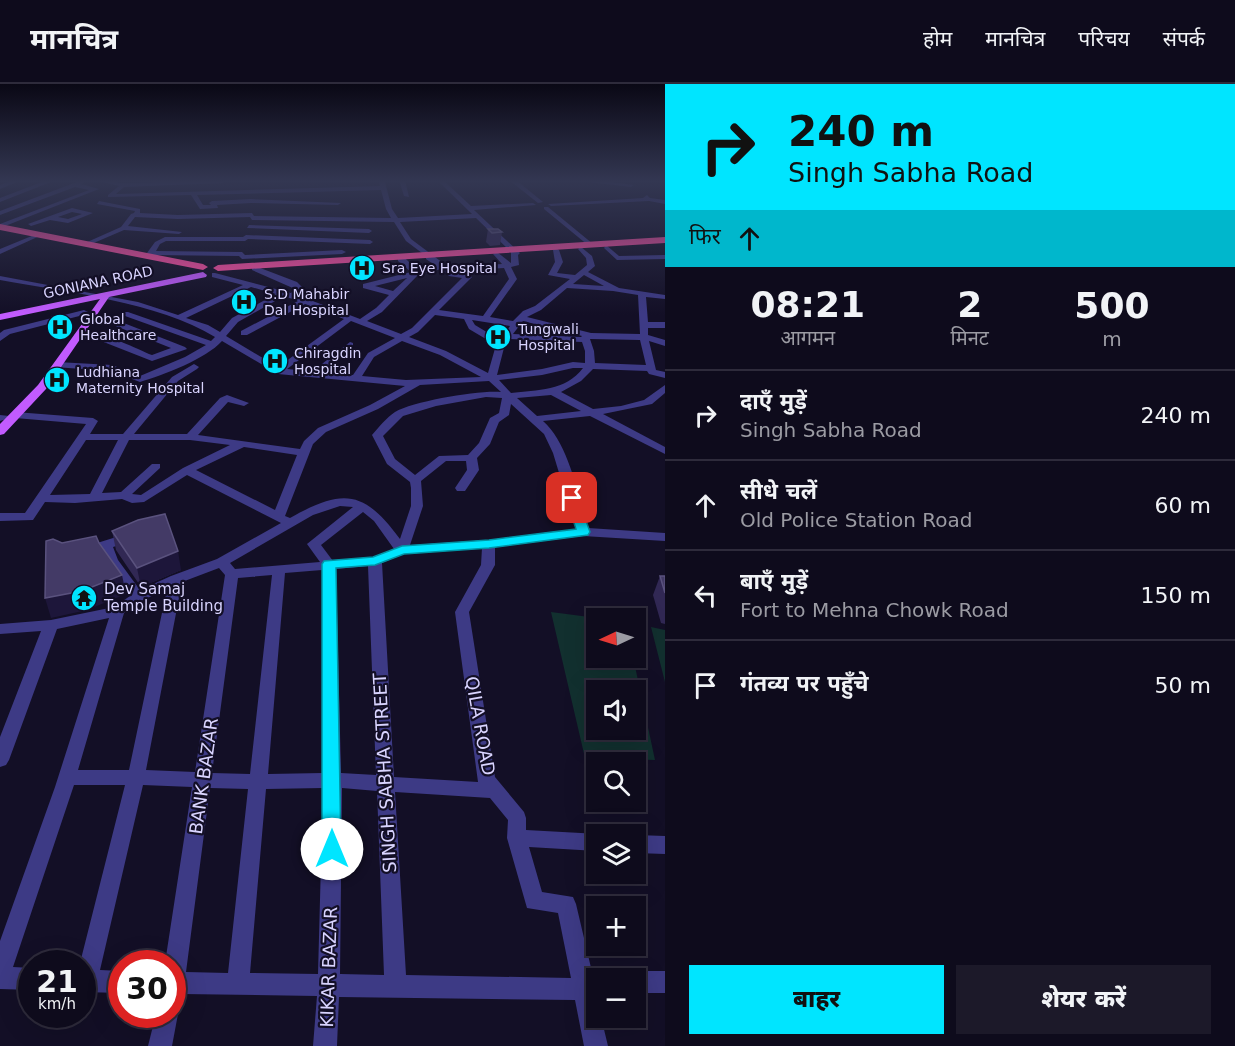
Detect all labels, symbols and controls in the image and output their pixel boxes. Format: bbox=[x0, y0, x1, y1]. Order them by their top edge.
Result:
text: मानचित्र bbox=[30, 23, 118, 56]
text: होम bbox=[923, 27, 952, 51]
text: मानचित्र bbox=[985, 27, 1045, 51]
text: परिचय bbox=[1078, 27, 1130, 51]
text: संपर्क bbox=[1163, 27, 1205, 51]
text: 240 m bbox=[788, 107, 934, 156]
icon: right bbox=[689, 108, 767, 186]
text: Singh Sabha Road bbox=[788, 157, 1033, 188]
icon: ahead bbox=[733, 222, 766, 255]
text: फिर bbox=[689, 224, 721, 249]
hospital icon: Sra Eye Hospital bbox=[347, 253, 377, 283]
place label: Sra Eye Hospital bbox=[382, 260, 497, 276]
street label: GONIANA ROAD bbox=[42, 263, 154, 301]
text: 08:21 bbox=[750, 284, 865, 325]
text: 2 bbox=[957, 284, 982, 325]
text: 500 bbox=[1074, 285, 1149, 326]
place label: S.D Mahabir Dal Hospital bbox=[264, 286, 349, 318]
hospital icon: S.D Mahabir Dal Hospital bbox=[229, 287, 259, 317]
place label: Global Healthcare bbox=[80, 311, 156, 343]
hospital icon: Global Healthcare bbox=[45, 312, 75, 342]
place label: Tungwali Hospital bbox=[517, 321, 579, 353]
hospital icon: Tungwali Hospital bbox=[483, 322, 513, 352]
text: आगमन bbox=[780, 326, 835, 350]
text: मिनट bbox=[951, 326, 989, 350]
text: m bbox=[1102, 327, 1122, 351]
place label: Chiragdin Hospital bbox=[294, 345, 361, 377]
hospital icon: Chiragdin Hospital bbox=[260, 346, 290, 376]
place label: Ludhiana Maternity Hospital bbox=[76, 364, 204, 396]
hospital icon: Ludhiana Maternity Hospital bbox=[42, 365, 72, 395]
text: दाएँ मुड़ें bbox=[740, 389, 807, 414]
icon: right bbox=[689, 399, 722, 432]
text: 240 m bbox=[1141, 403, 1211, 428]
text: Singh Sabha Road bbox=[740, 418, 922, 442]
pin bbox=[546, 472, 597, 523]
text: सीधे चलें bbox=[740, 479, 817, 504]
icon: arrive bbox=[555, 481, 588, 514]
icon: ahead bbox=[689, 489, 722, 522]
text: 60 m bbox=[1155, 493, 1211, 518]
text: Old Police Station Road bbox=[740, 508, 972, 532]
text: बाएँ मुड़ें bbox=[740, 569, 808, 594]
icon: left bbox=[689, 579, 722, 612]
place label: Dev Samaj Temple Building bbox=[103, 580, 223, 615]
temple icon: Dev Samaj Temple Building bbox=[69, 583, 99, 613]
text: 150 m bbox=[1141, 583, 1211, 608]
text: Fort to Mehna Chowk Road bbox=[740, 598, 1009, 622]
north arrow bbox=[586, 608, 646, 668]
map controls bbox=[586, 608, 646, 1028]
icon: arrive bbox=[689, 669, 722, 702]
text: गंतव्य पर पहुँचे bbox=[740, 671, 868, 696]
street label: SINGH SABHA STREET bbox=[369, 672, 400, 873]
text: 50 m bbox=[1155, 673, 1211, 698]
street label: QILA ROAD bbox=[461, 675, 500, 777]
button: sound bbox=[586, 680, 646, 740]
street label: BANK BAZAR bbox=[185, 716, 222, 836]
button: search bbox=[586, 752, 646, 812]
position arrow bbox=[300, 817, 364, 881]
button: layers bbox=[586, 824, 646, 884]
button: + bbox=[586, 896, 646, 956]
street label: KIKAR BAZAR bbox=[316, 906, 341, 1028]
speed limit sign: 30 bbox=[108, 950, 186, 1028]
text: 21 bbox=[36, 964, 78, 999]
button: बाहर bbox=[689, 965, 944, 1034]
button: शेयर करें bbox=[956, 965, 1211, 1034]
button: − bbox=[586, 968, 646, 1028]
text: km/h bbox=[38, 995, 76, 1013]

